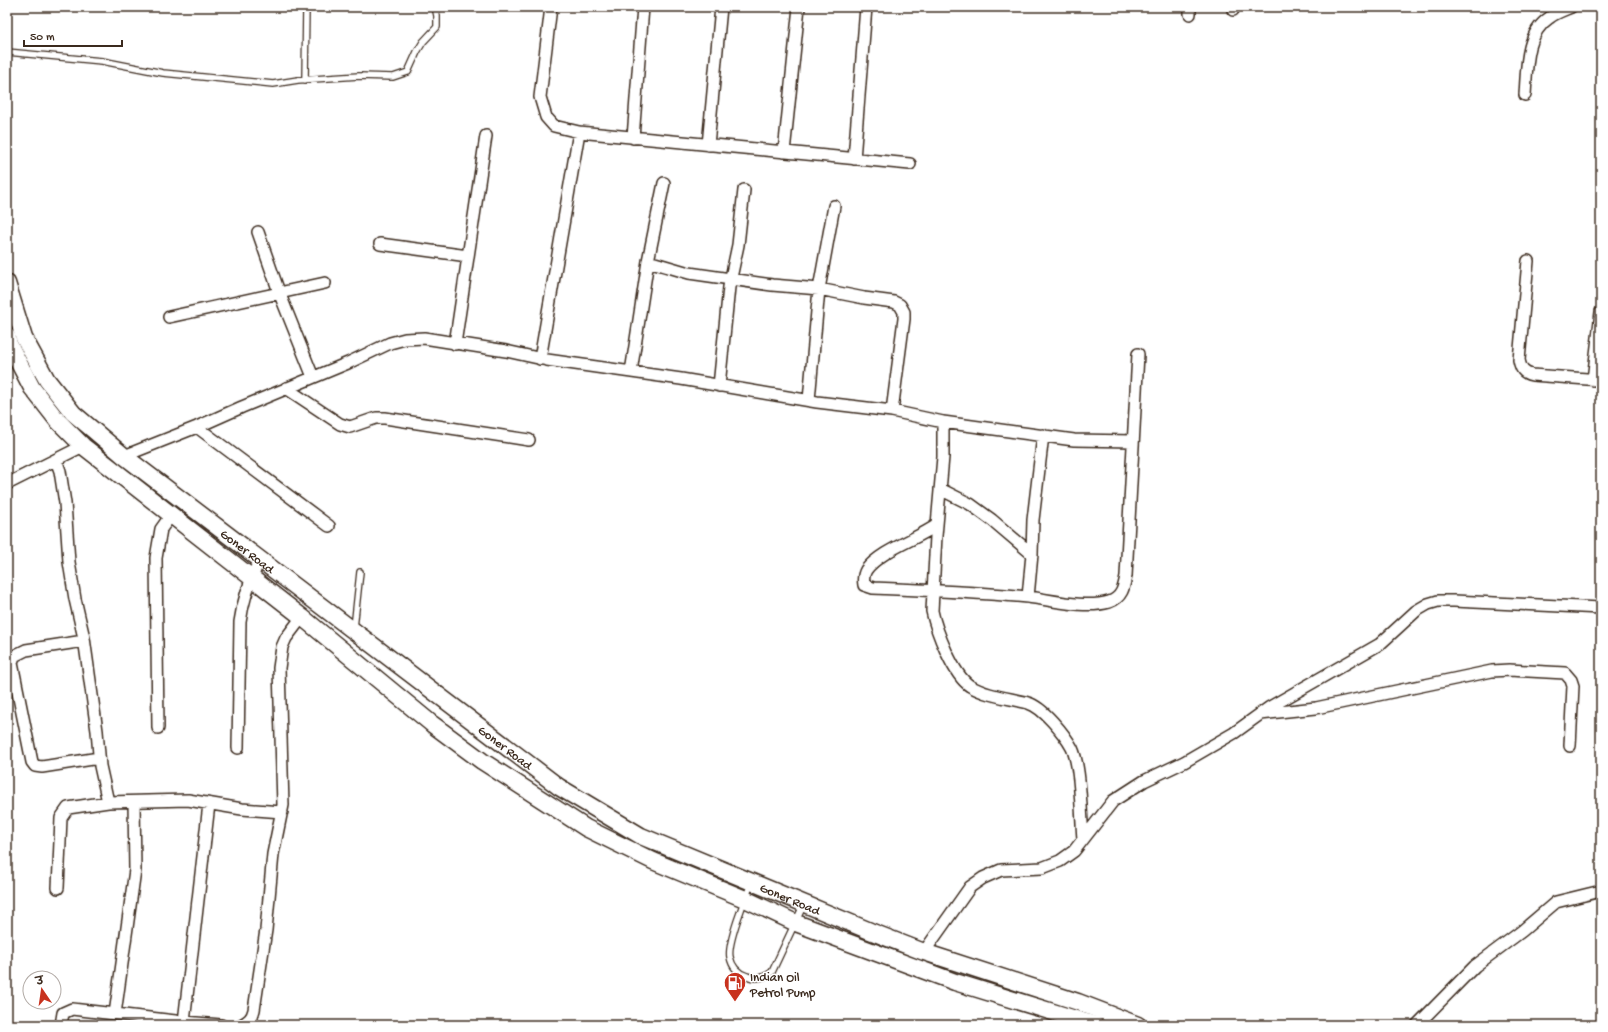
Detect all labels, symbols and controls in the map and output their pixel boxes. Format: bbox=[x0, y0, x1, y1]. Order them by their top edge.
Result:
scale bar bbox=[24, 22, 122, 48]
text: 50 m bbox=[30, 31, 55, 45]
street label: Goner Road bbox=[216, 527, 278, 579]
street label: Goner Road bbox=[474, 723, 535, 775]
street label: Goner Road bbox=[757, 881, 823, 920]
north arrow bbox=[22, 970, 62, 1010]
fuel station icon: Indian Oil Petrol Pump bbox=[722, 970, 748, 1003]
place label: Indian Oil Petrol Pump bbox=[749, 971, 816, 1001]
text: उ bbox=[34, 974, 47, 989]

